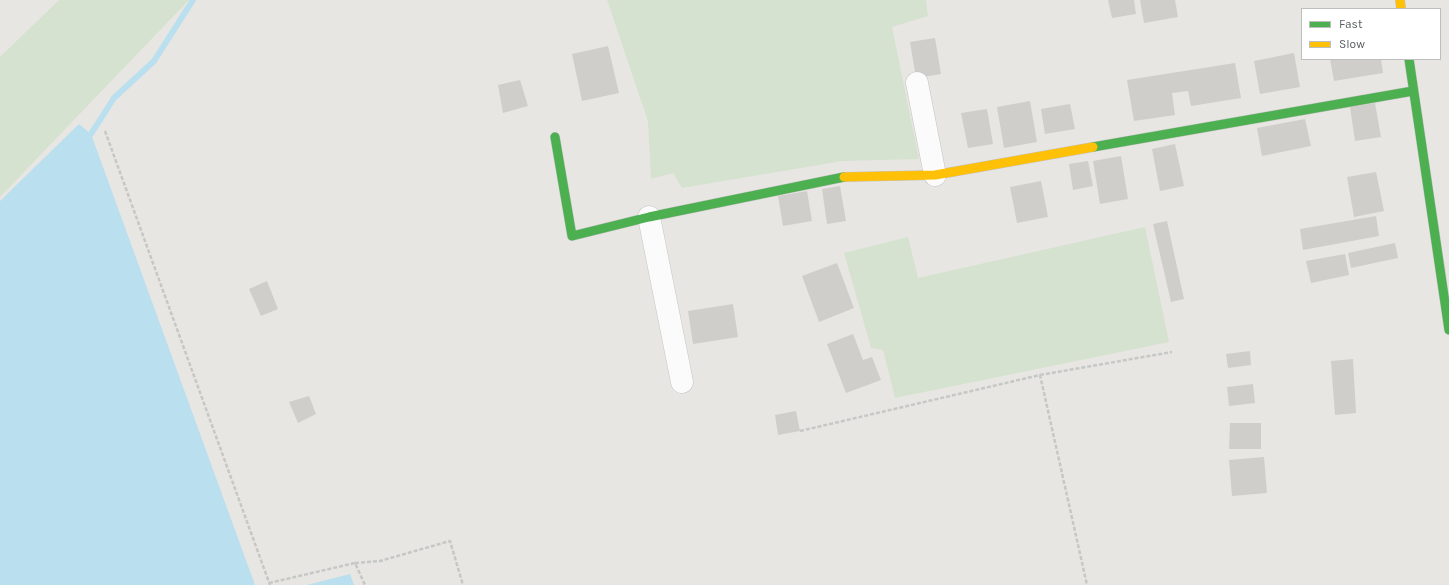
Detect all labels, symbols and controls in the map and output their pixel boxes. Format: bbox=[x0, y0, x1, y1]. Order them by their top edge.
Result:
legend bbox=[1301, 8, 1441, 60]
text: Fast bbox=[1339, 17, 1362, 31]
text: Slow bbox=[1339, 37, 1365, 51]

